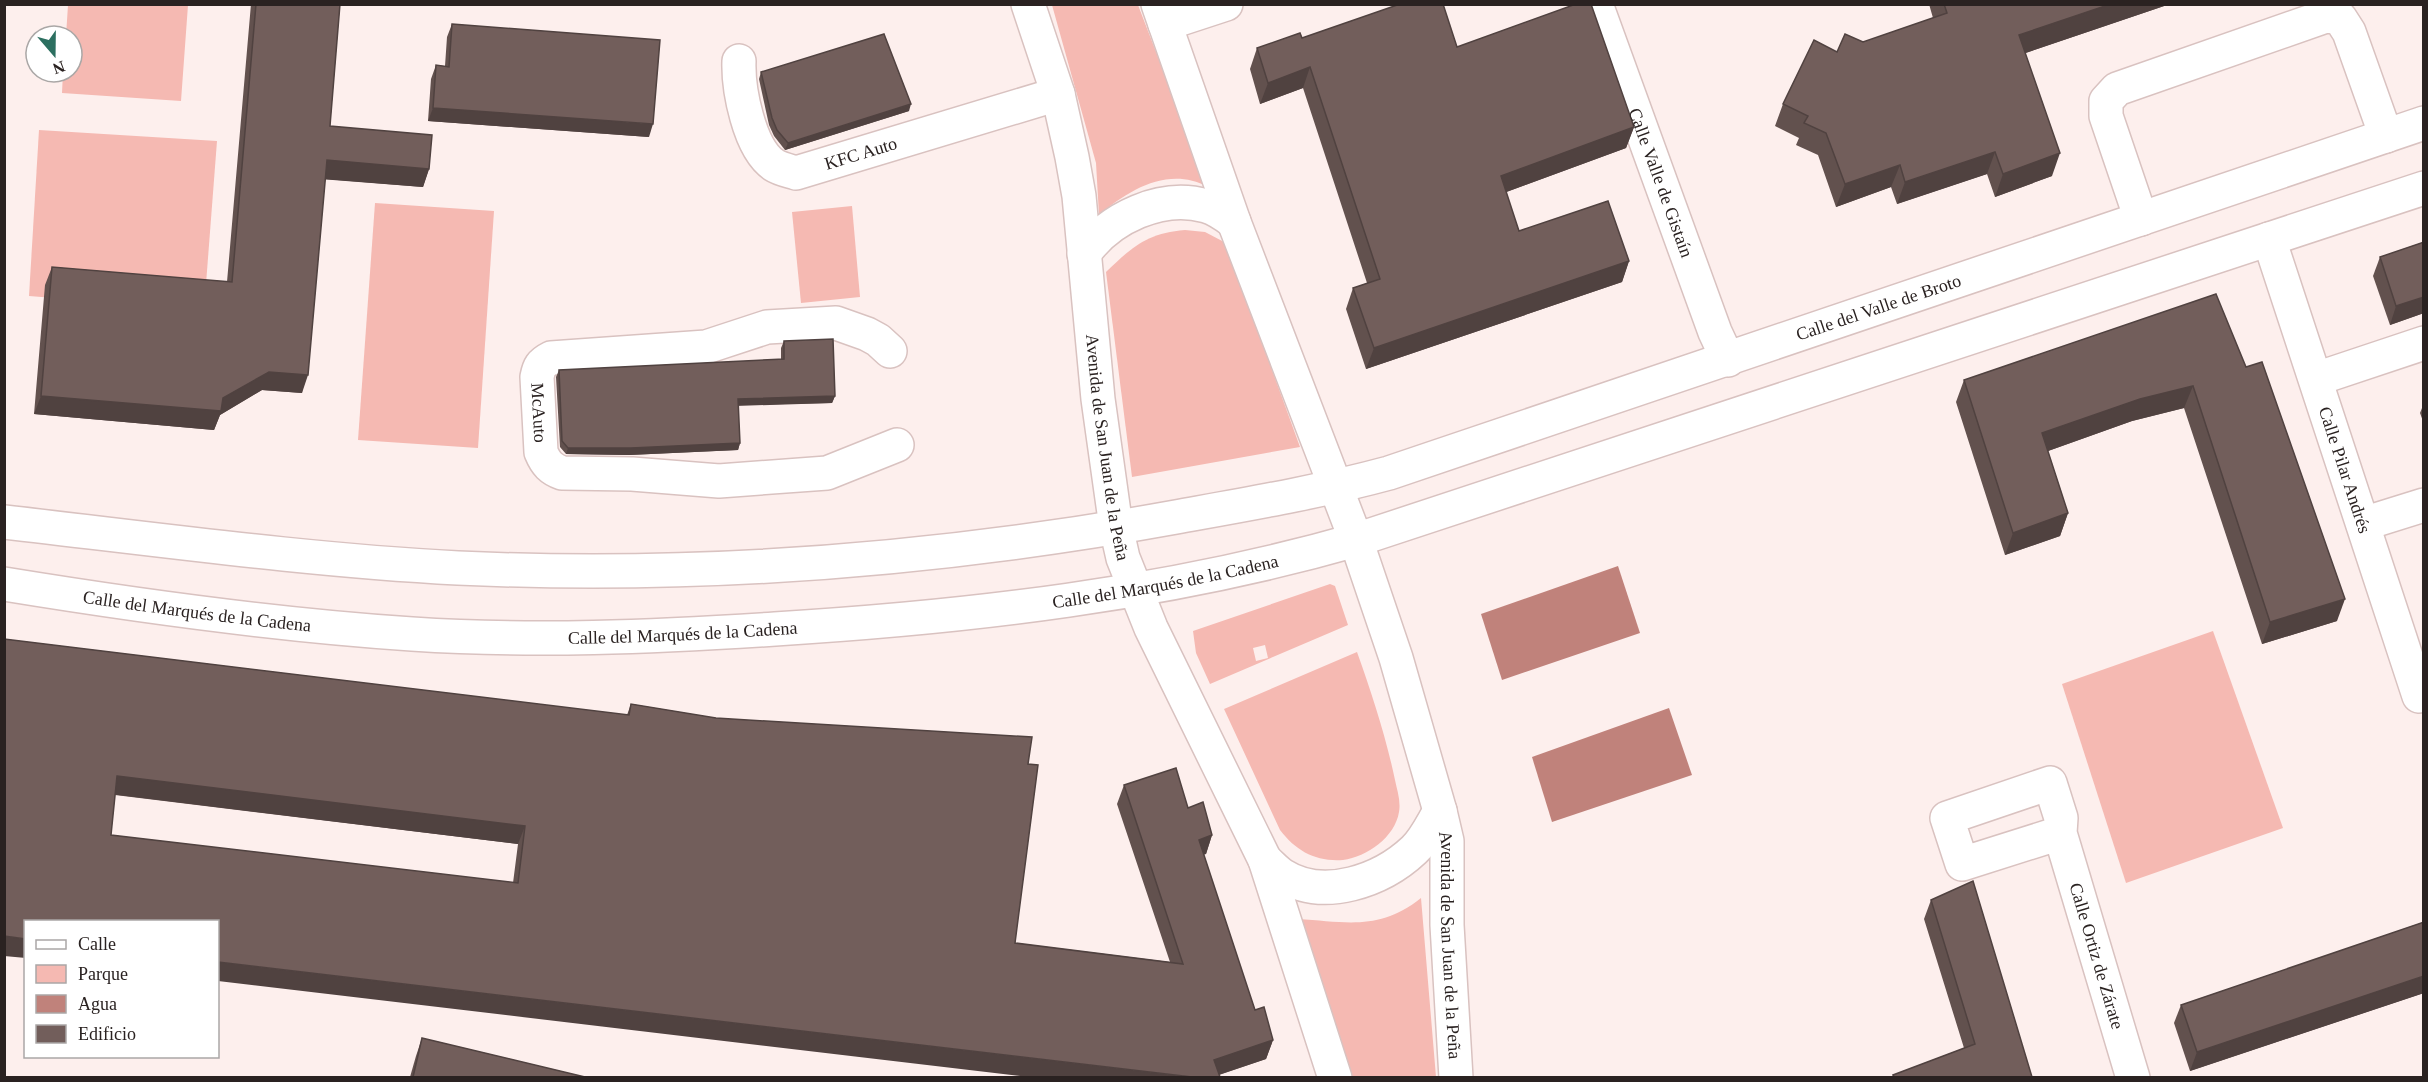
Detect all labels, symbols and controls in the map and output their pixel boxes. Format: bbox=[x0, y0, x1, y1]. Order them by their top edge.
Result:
north arrow bbox=[24, 24, 84, 84]
text: N bbox=[50, 58, 67, 78]
street label: Calle Valle de Gistaín bbox=[1625, 105, 1697, 260]
street label: KFC Auto bbox=[822, 133, 899, 174]
street label: Calle del Valle de Broto bbox=[1793, 270, 1964, 345]
street label: Avenida de San Juan de la Peña bbox=[1082, 333, 1133, 563]
street label: McAuto bbox=[527, 382, 550, 443]
street label: Calle Pilar Andrés bbox=[2315, 404, 2375, 536]
street label: Calle del Marqués de la Cadena bbox=[1051, 551, 1280, 612]
street label: Calle del Marqués de la Cadena bbox=[82, 587, 312, 636]
street label: Calle del Marqués de la Cadena bbox=[568, 618, 798, 648]
street label: Avenida de San Juan de la Peña bbox=[1435, 829, 1465, 1060]
street label: Calle Ortiz de Zárate bbox=[2065, 880, 2128, 1031]
legend bbox=[24, 920, 219, 1058]
text: Calle bbox=[78, 934, 116, 954]
text: Parque bbox=[78, 964, 128, 984]
text: Agua bbox=[78, 994, 117, 1014]
text: Edificio bbox=[78, 1024, 136, 1044]

